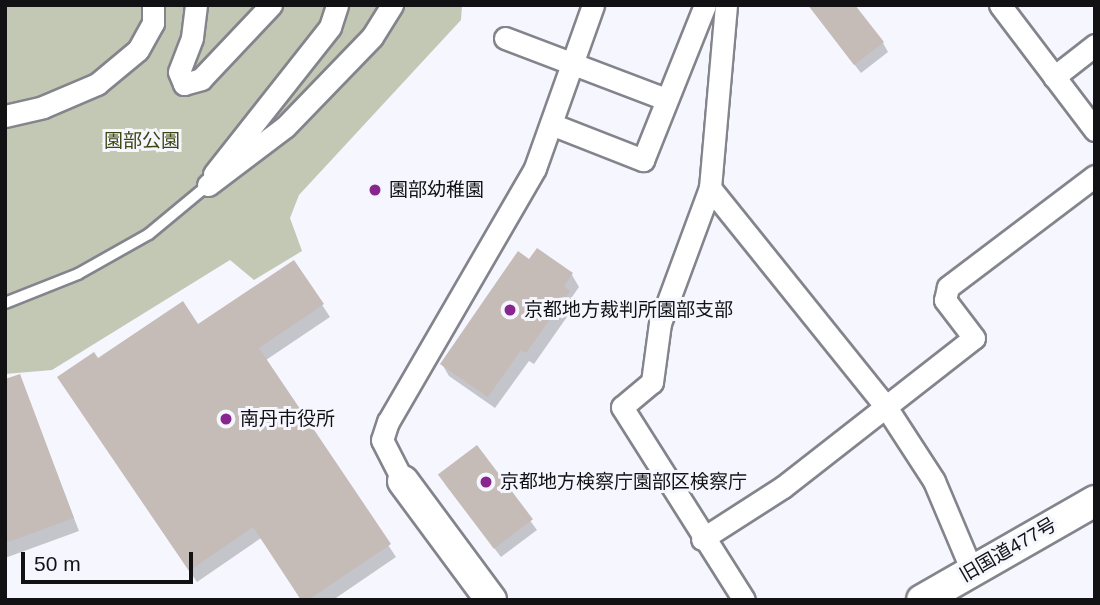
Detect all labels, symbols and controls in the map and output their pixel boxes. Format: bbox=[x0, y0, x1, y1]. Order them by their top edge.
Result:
park label: 園部公園 bbox=[104, 130, 180, 152]
place label: 園部幼稚園 bbox=[389, 179, 484, 201]
marker: 園部幼稚園 bbox=[367, 182, 383, 198]
place label: 京都地方裁判所園部支部 bbox=[524, 299, 733, 321]
marker: 京都地方裁判所園部支部 bbox=[502, 302, 518, 318]
place label: 南丹市役所 bbox=[240, 408, 335, 430]
marker: 南丹市役所 bbox=[218, 411, 234, 427]
place label: 京都地方検察庁園部区検察庁 bbox=[500, 471, 747, 493]
marker: 京都地方検察庁園部区検察庁 bbox=[478, 474, 494, 490]
street label: 旧国道477号 bbox=[956, 513, 1060, 587]
scale bar bbox=[24, 538, 196, 582]
text: 50 m bbox=[34, 552, 81, 575]

